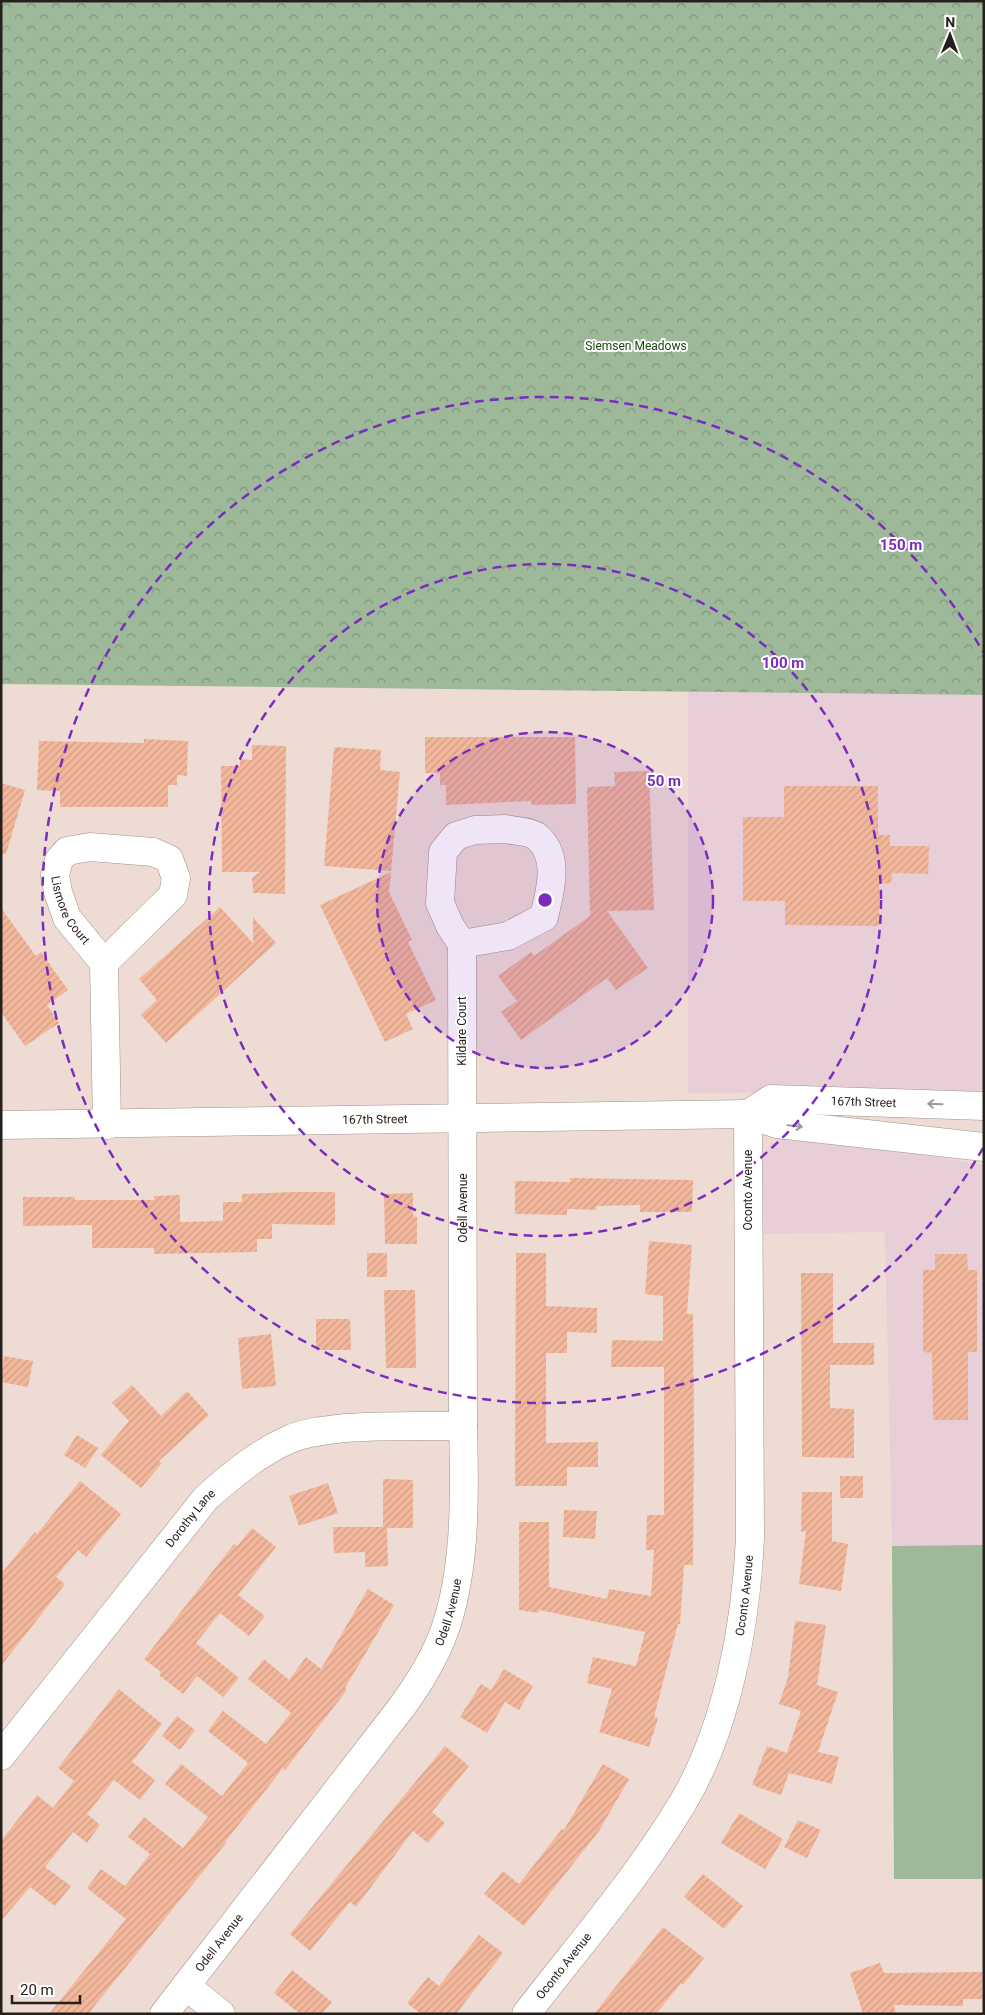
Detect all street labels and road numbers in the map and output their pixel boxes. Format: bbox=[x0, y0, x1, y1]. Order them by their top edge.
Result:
street label: Lismore Court bbox=[48, 875, 93, 947]
street label: Kildare Court bbox=[455, 996, 469, 1066]
street label: 167th Street bbox=[831, 1094, 897, 1110]
street label: 167th Street bbox=[342, 1112, 408, 1127]
street label: Oconto Avenue bbox=[741, 1150, 755, 1230]
street label: Odell Avenue bbox=[456, 1173, 470, 1243]
street label: Dorothy Lane bbox=[163, 1486, 218, 1550]
street label: Oconto Avenue bbox=[733, 1555, 756, 1637]
street label: Odell Avenue bbox=[432, 1577, 464, 1648]
street label: Odell Avenue bbox=[192, 1911, 246, 1975]
street label: Oconto Avenue bbox=[533, 1930, 594, 2002]

